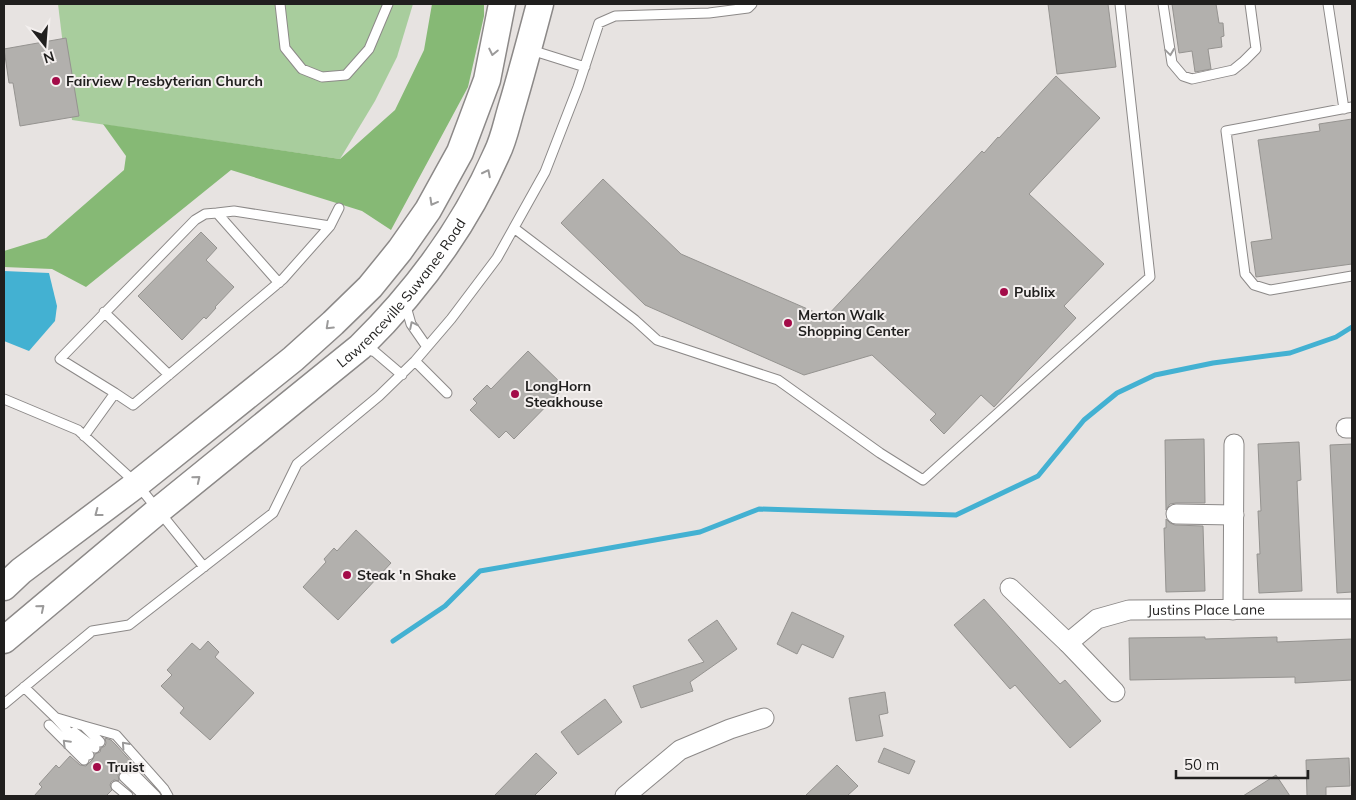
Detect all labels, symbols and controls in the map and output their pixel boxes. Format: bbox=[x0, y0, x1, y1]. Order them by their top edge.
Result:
north arrow bbox=[20, 20, 70, 70]
text: N bbox=[41, 47, 56, 68]
one-way arrow bbox=[488, 47, 499, 56]
one-way arrow bbox=[1164, 48, 1175, 56]
place label: Fairview Presbyterian Church bbox=[66, 72, 263, 90]
marker: Fairview Presbyterian Church bbox=[50, 75, 62, 87]
one-way arrow bbox=[481, 169, 491, 178]
one-way arrow bbox=[429, 196, 439, 205]
street label: Lawrenceville Suwanee Road bbox=[333, 215, 470, 371]
place label: Publix bbox=[1014, 283, 1056, 301]
marker: Publix bbox=[998, 286, 1010, 298]
place label: Merton Walk Shopping Center bbox=[798, 306, 910, 340]
marker: Merton Walk Shopping Center bbox=[782, 317, 794, 329]
one-way arrow bbox=[326, 320, 335, 329]
one-way arrow bbox=[409, 321, 419, 330]
place label: LongHorn Steakhouse bbox=[525, 377, 603, 411]
marker: LongHorn Steakhouse bbox=[509, 388, 521, 400]
one-way arrow bbox=[191, 477, 200, 485]
one-way arrow bbox=[95, 507, 104, 515]
place label: Steak 'n Shake bbox=[357, 566, 457, 584]
marker: Steak 'n Shake bbox=[341, 569, 353, 581]
street label: Justins Place Lane bbox=[1147, 600, 1265, 619]
one-way arrow bbox=[35, 606, 44, 614]
one-way arrow bbox=[63, 740, 72, 749]
one-way arrow bbox=[122, 742, 131, 751]
scale bar bbox=[1176, 748, 1308, 780]
text: 50 m bbox=[1184, 755, 1219, 774]
place label: Truist bbox=[107, 758, 145, 776]
marker: Truist bbox=[91, 761, 103, 773]

